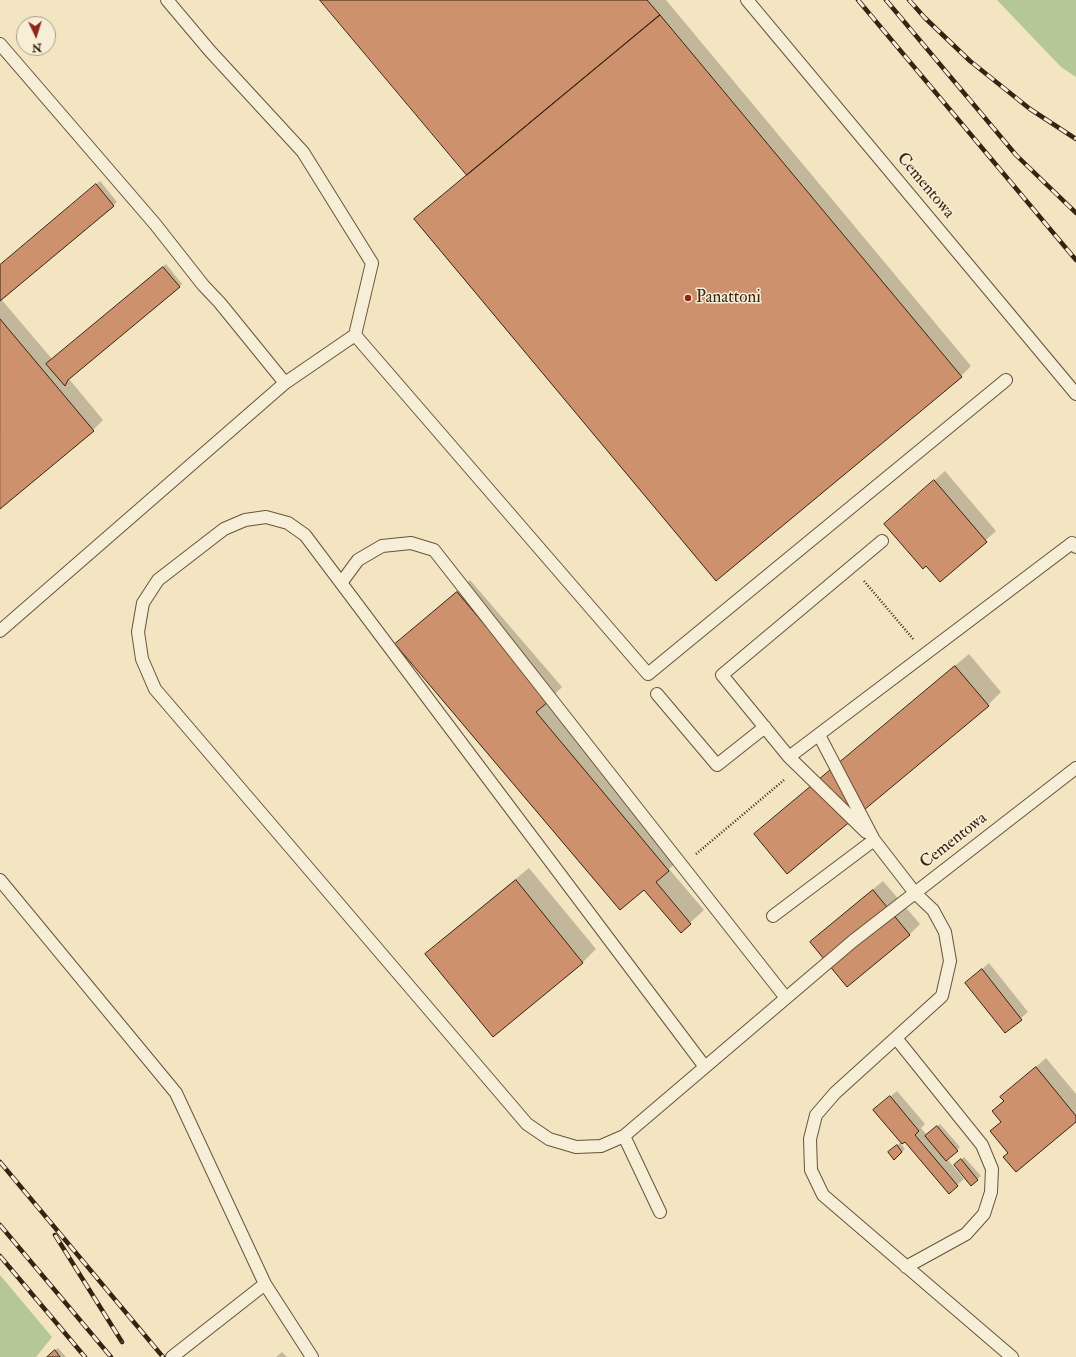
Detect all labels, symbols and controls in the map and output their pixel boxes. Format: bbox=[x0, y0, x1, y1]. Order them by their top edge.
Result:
north arrow bbox=[16, 16, 56, 56]
text: N bbox=[31, 41, 42, 54]
street label: Cementowa bbox=[892, 149, 958, 223]
place label: Panattoni bbox=[696, 288, 761, 308]
marker: Panattoni bbox=[683, 293, 693, 303]
street label: Cementowa bbox=[916, 809, 992, 873]

